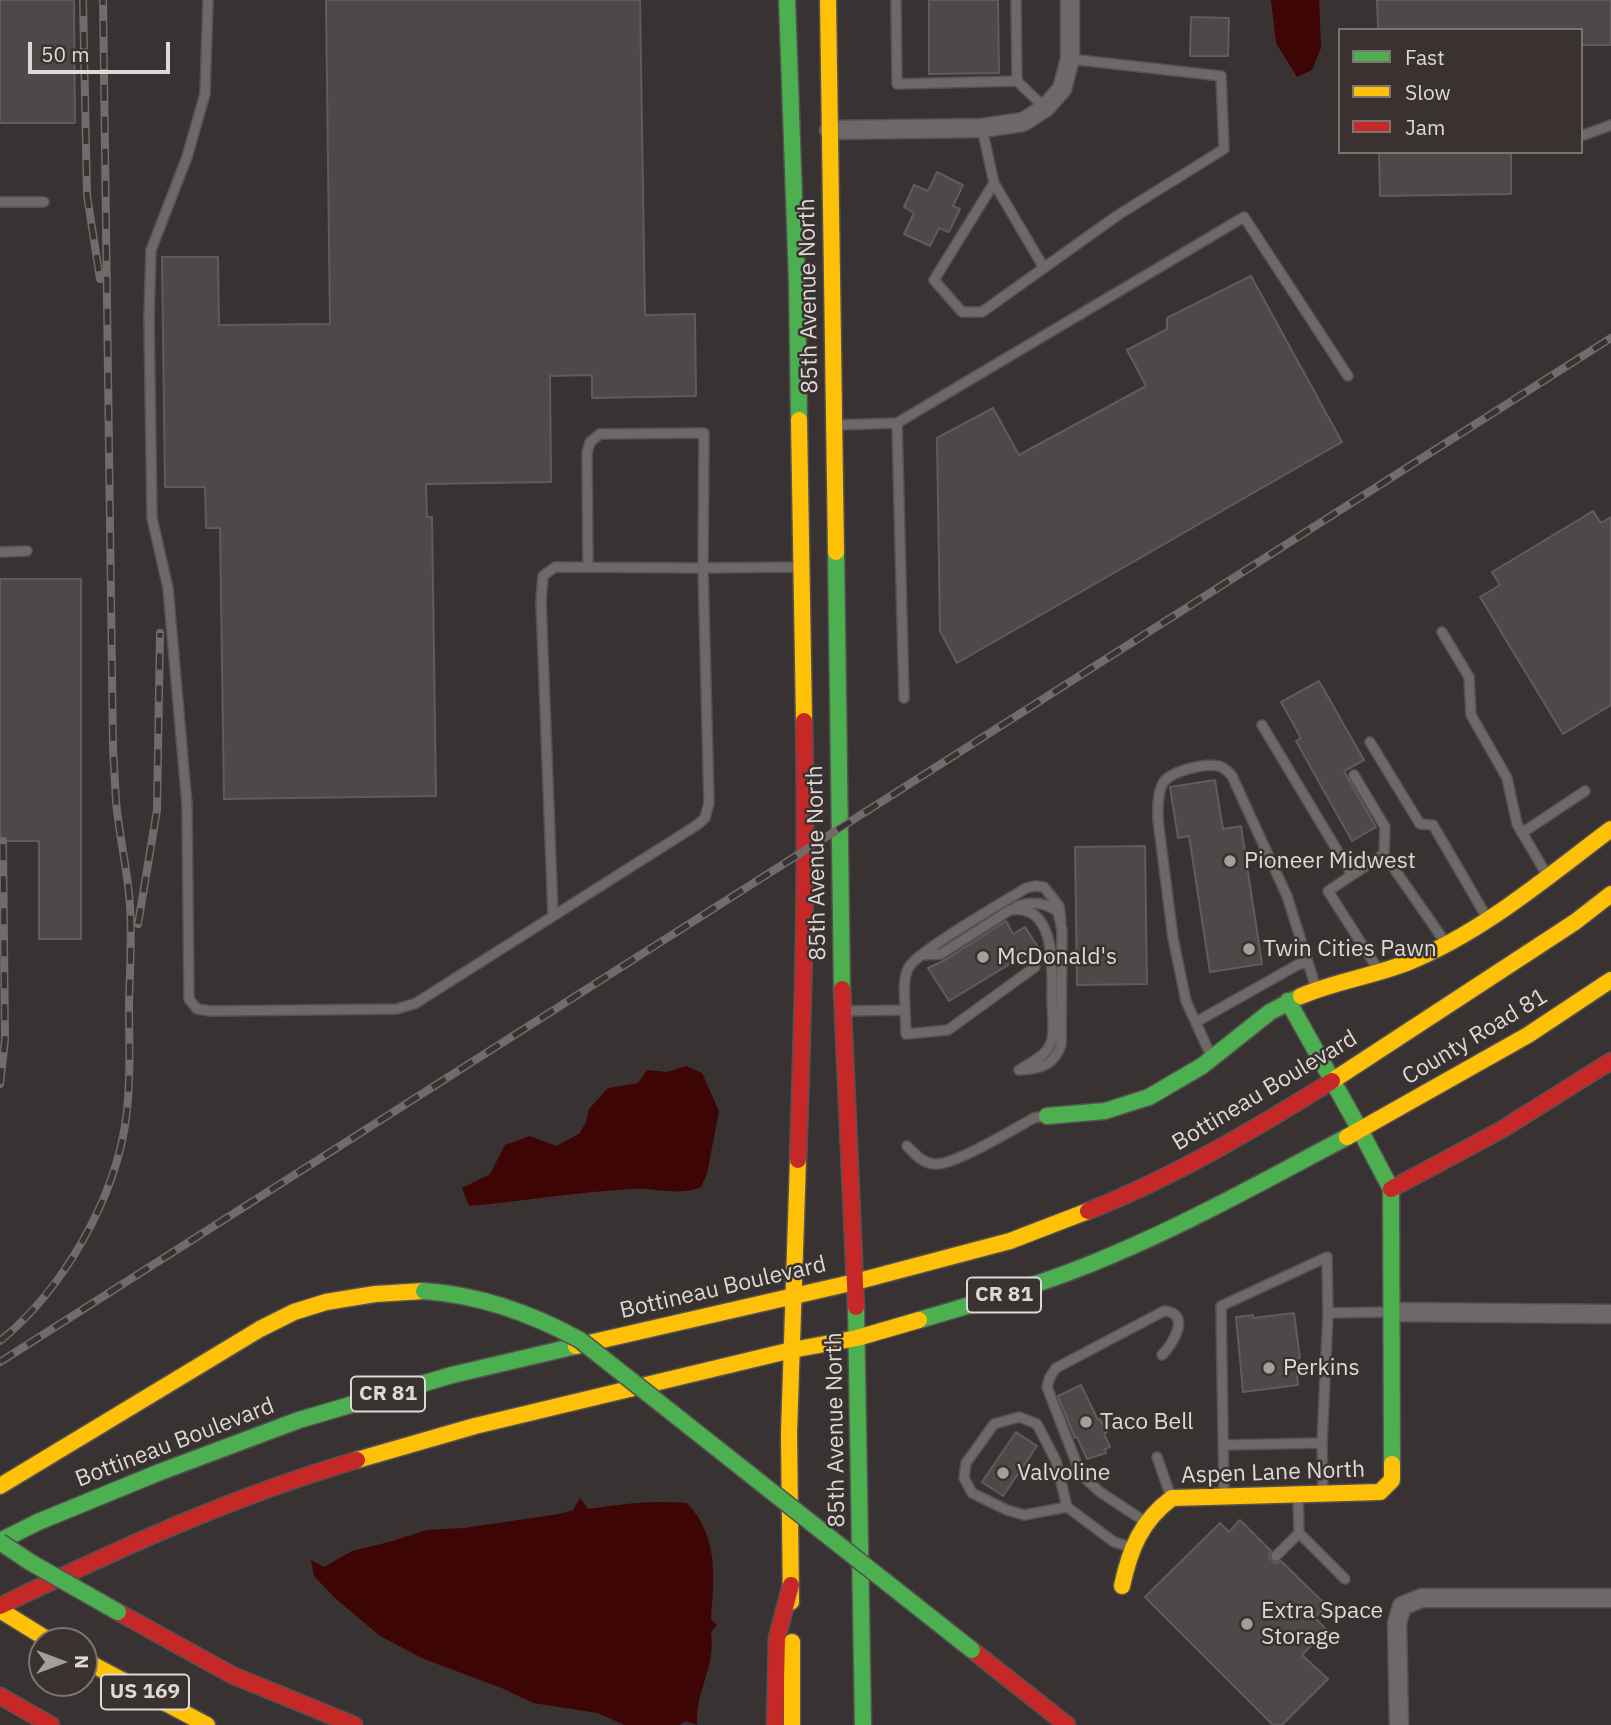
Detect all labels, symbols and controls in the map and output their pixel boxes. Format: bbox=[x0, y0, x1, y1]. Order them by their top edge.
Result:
scale bar bbox=[32, 28, 173, 72]
legend bbox=[1338, 28, 1583, 154]
text: 50 m bbox=[41, 40, 90, 68]
text: Fast bbox=[1405, 43, 1445, 71]
text: Slow bbox=[1405, 78, 1451, 106]
text: Jam bbox=[1405, 113, 1445, 141]
street label: 85th Avenue North bbox=[793, 198, 825, 394]
street label: 85th Avenue North bbox=[801, 765, 833, 961]
place label: Pioneer Midwest bbox=[1244, 847, 1416, 875]
marker: Pioneer Midwest bbox=[1222, 853, 1238, 869]
place label: Twin Cities Pawn bbox=[1263, 935, 1437, 963]
marker: Twin Cities Pawn bbox=[1241, 941, 1257, 957]
place label: McDonald's bbox=[997, 943, 1117, 971]
marker: McDonald's bbox=[975, 949, 991, 965]
street label: County Road 81 bbox=[1398, 983, 1552, 1091]
street label: Bottineau Boulevard bbox=[1168, 1025, 1362, 1157]
street label: Bottineau Boulevard bbox=[617, 1251, 829, 1325]
road number: CR 81 bbox=[967, 1278, 1041, 1312]
street label: 85th Avenue North bbox=[820, 1332, 852, 1528]
place label: Perkins bbox=[1283, 1354, 1360, 1382]
marker: Perkins bbox=[1261, 1360, 1277, 1376]
road number: CR 81 bbox=[351, 1376, 425, 1412]
street label: Bottineau Boulevard bbox=[72, 1392, 278, 1494]
place label: Taco Bell bbox=[1100, 1408, 1194, 1436]
marker: Taco Bell bbox=[1078, 1414, 1094, 1430]
street label: Aspen Lane North bbox=[1181, 1456, 1365, 1490]
place label: Valvoline bbox=[1017, 1459, 1110, 1487]
marker: Valvoline bbox=[995, 1465, 1011, 1481]
place label: Extra Space Storage bbox=[1261, 1597, 1383, 1651]
marker: Extra Space Storage bbox=[1239, 1616, 1255, 1632]
north arrow bbox=[28, 1627, 98, 1697]
text: N bbox=[70, 1655, 94, 1669]
road number: US 169 bbox=[101, 1674, 189, 1710]

